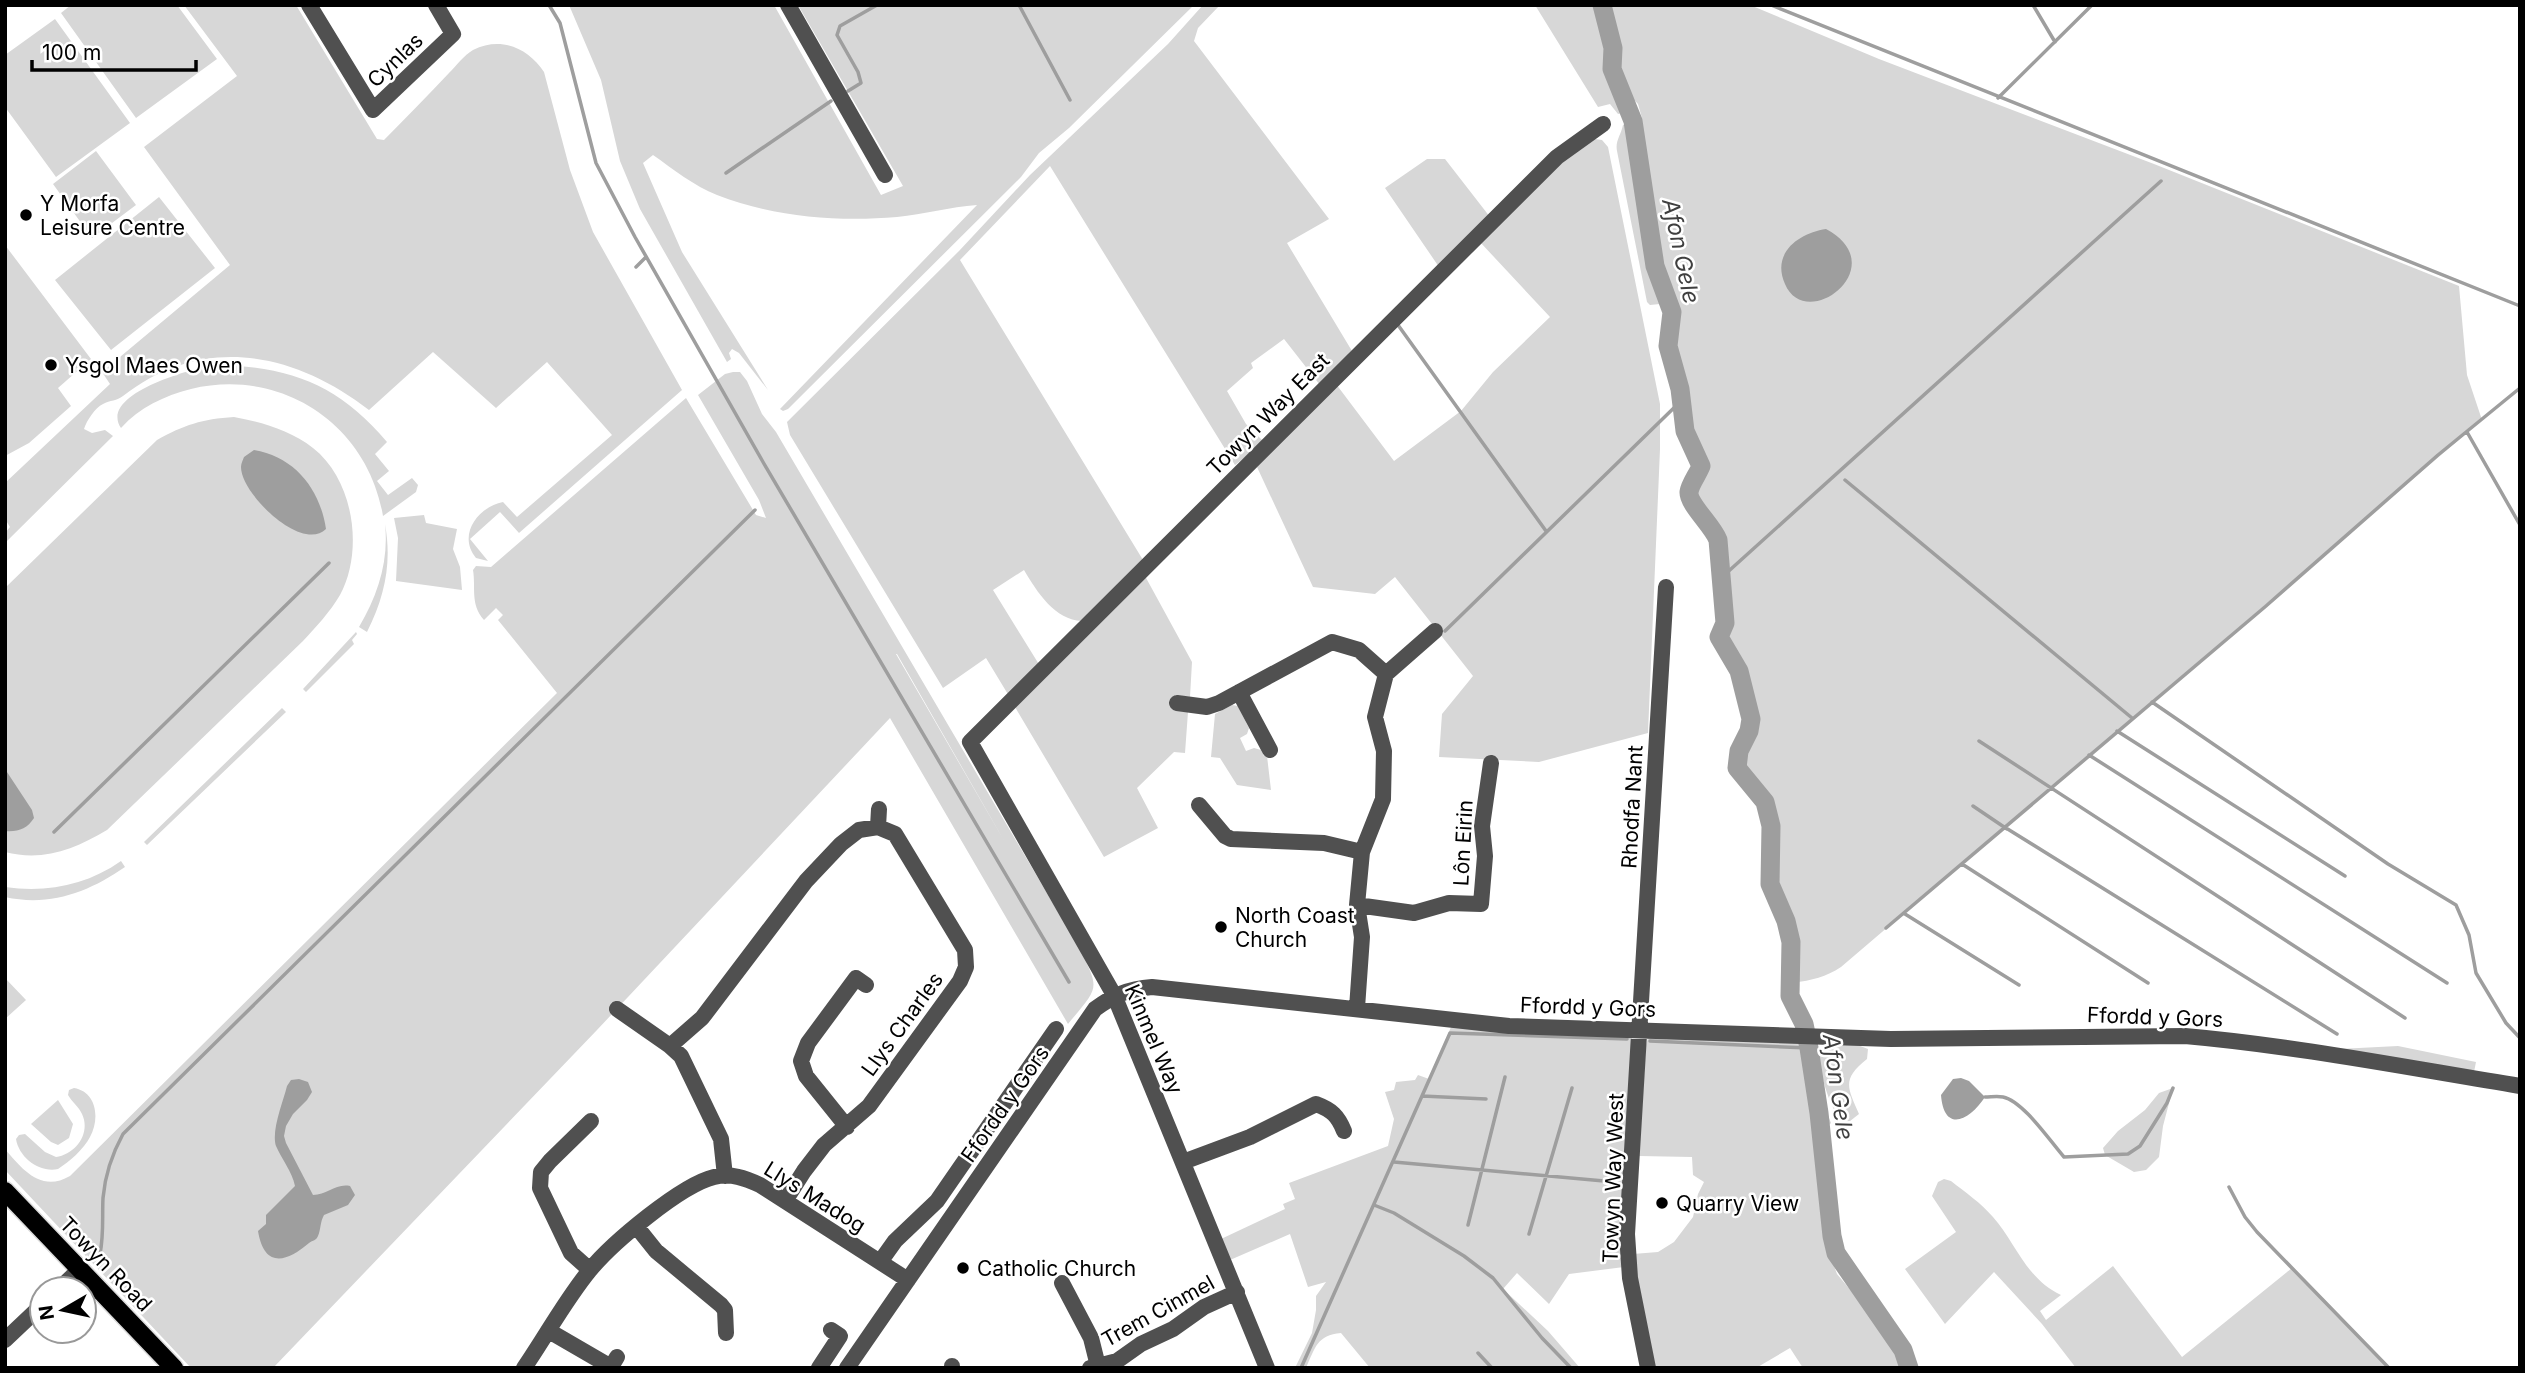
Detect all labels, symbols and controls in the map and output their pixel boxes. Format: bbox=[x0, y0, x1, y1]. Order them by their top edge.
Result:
scale bar bbox=[32, 28, 196, 72]
street label: Cynlas bbox=[362, 28, 428, 92]
text: 100 m bbox=[42, 40, 101, 65]
place label: Y Morfa Leisure Centre bbox=[40, 191, 185, 240]
water label: Afon Gele bbox=[1656, 195, 1706, 306]
marker: Y Morfa Leisure Centre bbox=[18, 207, 34, 223]
street label: Towyn Way East bbox=[1202, 348, 1334, 480]
place label: Ysgol Maes Owen bbox=[65, 353, 243, 378]
marker: Ysgol Maes Owen bbox=[43, 357, 59, 373]
street label: Rhodfa Nant bbox=[1616, 745, 1648, 869]
street label: Lôn Eirin bbox=[1448, 799, 1478, 887]
place label: North Coast Church bbox=[1235, 903, 1355, 952]
marker: North Coast Church bbox=[1213, 919, 1229, 935]
street label: Llys Charles bbox=[856, 967, 948, 1081]
street label: Kinmel Way bbox=[1120, 981, 1188, 1098]
street label: Ffordd y Gors bbox=[1519, 992, 1657, 1022]
street label: Ffordd y Gors bbox=[2086, 1002, 2224, 1032]
water label: Afon Gele bbox=[1817, 1031, 1859, 1142]
street label: Ffordd y Gors bbox=[956, 1041, 1054, 1167]
street label: Towyn Way West bbox=[1598, 1092, 1628, 1263]
street label: Llys Madog bbox=[760, 1156, 870, 1238]
place label: Quarry View bbox=[1676, 1191, 1799, 1216]
marker: Quarry View bbox=[1654, 1195, 1670, 1211]
street label: Towyn Road bbox=[55, 1211, 157, 1317]
place label: Catholic Church bbox=[977, 1256, 1136, 1281]
marker: Catholic Church bbox=[955, 1260, 971, 1276]
street label: Trem Cinmel bbox=[1097, 1270, 1219, 1352]
north arrow bbox=[28, 1275, 98, 1345]
text: N bbox=[34, 1304, 59, 1322]

